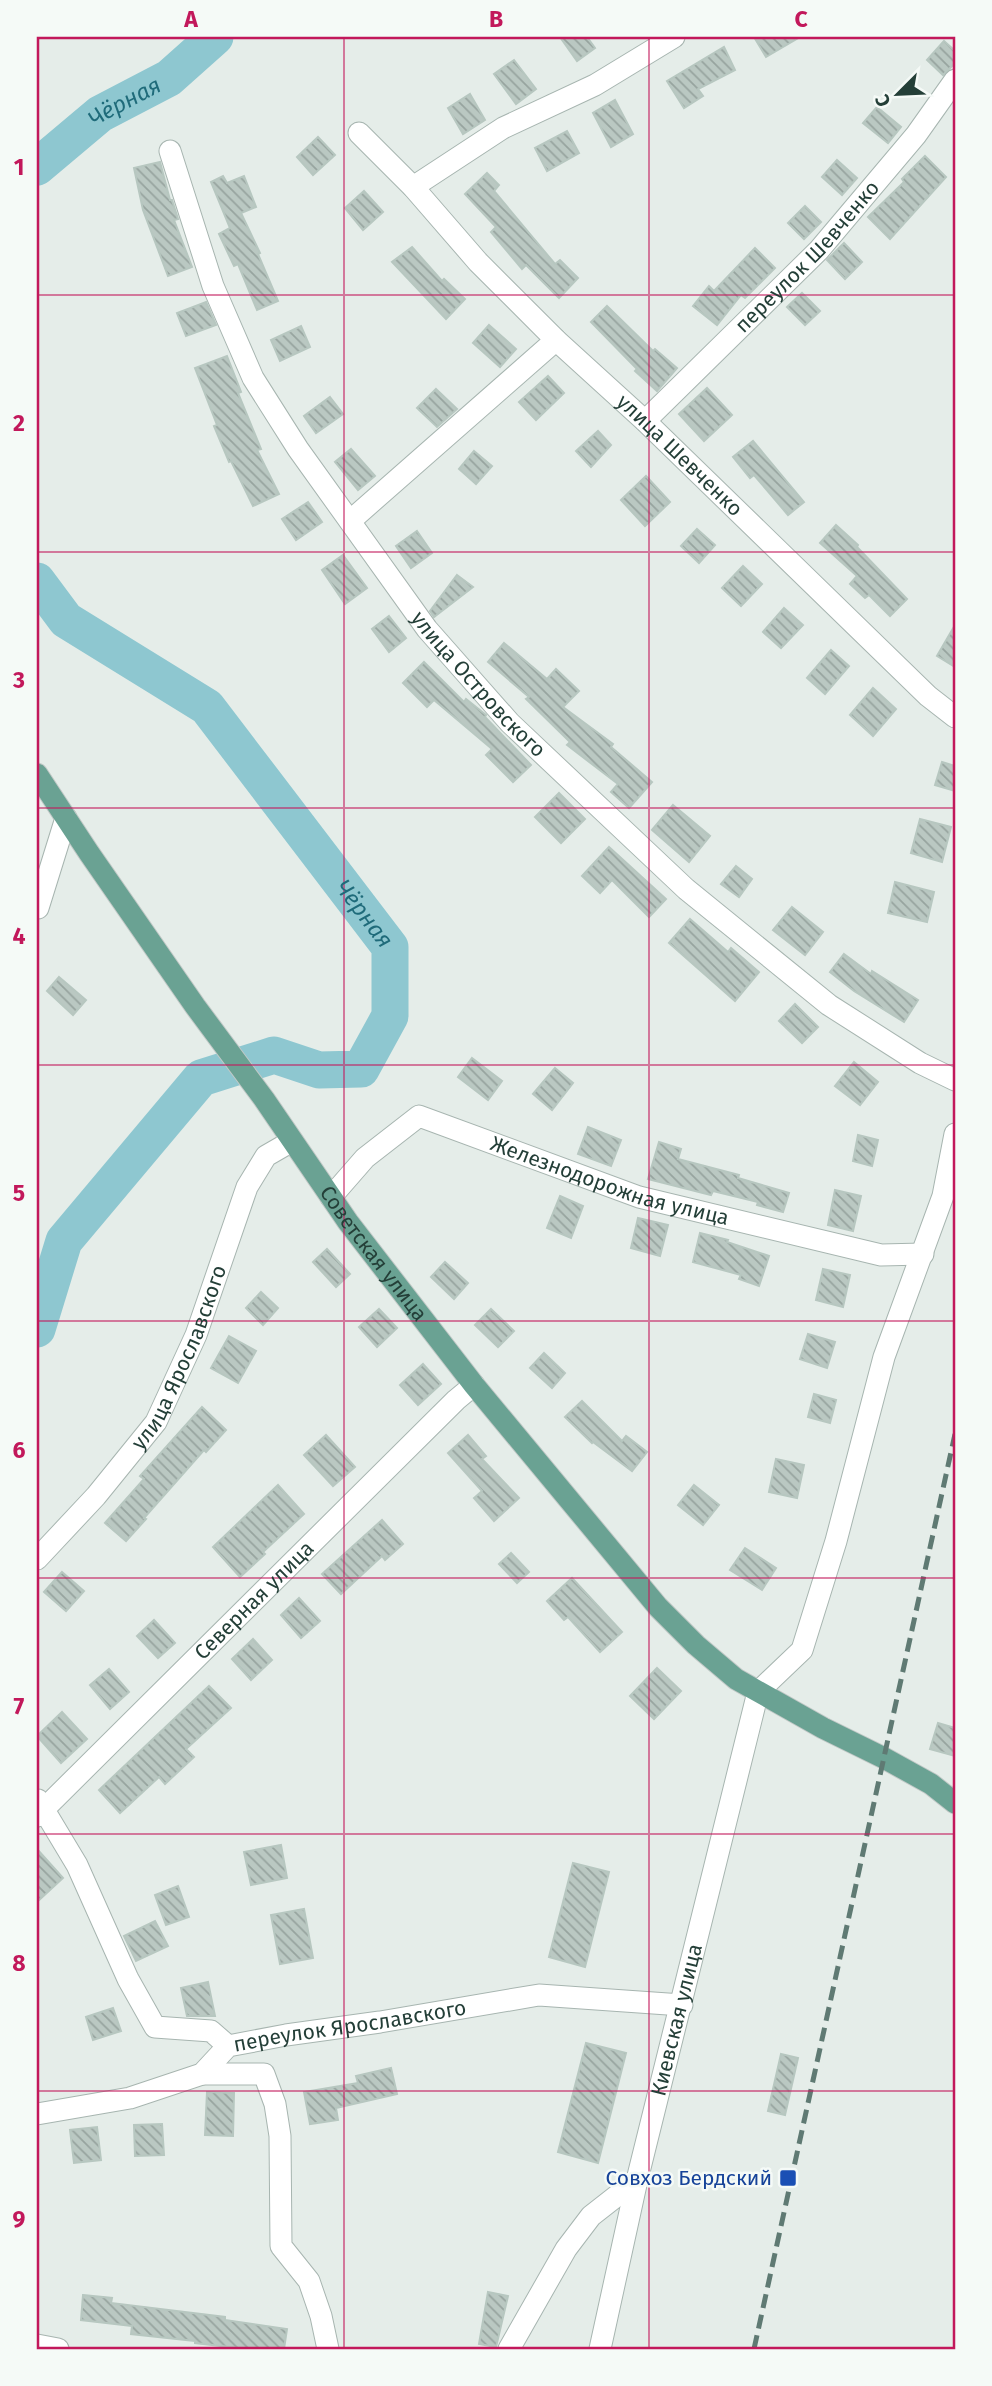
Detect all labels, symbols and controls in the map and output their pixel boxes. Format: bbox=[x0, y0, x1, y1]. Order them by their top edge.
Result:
text: A bbox=[183, 5, 198, 33]
text: B bbox=[489, 5, 503, 33]
text: C bbox=[794, 5, 808, 33]
north arrow bbox=[862, 60, 932, 130]
water label: Чёрная bbox=[82, 71, 166, 132]
text: С bbox=[870, 91, 896, 110]
text: 1 bbox=[14, 153, 24, 181]
street label: переулок Шевченко bbox=[729, 175, 885, 338]
street label: улица Шевченко bbox=[611, 389, 748, 522]
text: 2 bbox=[13, 409, 25, 437]
street label: улица Островского bbox=[405, 606, 551, 763]
text: 3 bbox=[12, 666, 25, 694]
water label: Чёрная bbox=[330, 874, 399, 953]
text: 4 bbox=[13, 922, 26, 950]
street label: Железнодорожная улица bbox=[487, 1130, 732, 1231]
text: 5 bbox=[13, 1179, 25, 1207]
street label: Советская улица bbox=[314, 1181, 433, 1327]
street label: улица Ярославского bbox=[126, 1262, 232, 1455]
text: 6 bbox=[13, 1436, 26, 1464]
street label: Северная улица bbox=[189, 1535, 319, 1665]
text: 7 bbox=[14, 1692, 25, 1720]
street label: Киевская улица bbox=[645, 1941, 708, 2099]
text: 8 bbox=[12, 1949, 26, 1977]
street label: переулок Ярославского bbox=[231, 1995, 468, 2058]
place label: Совхоз Бердский bbox=[605, 2165, 772, 2191]
marker: Совхоз Бердский bbox=[778, 2168, 798, 2188]
text: 9 bbox=[13, 2205, 26, 2233]

